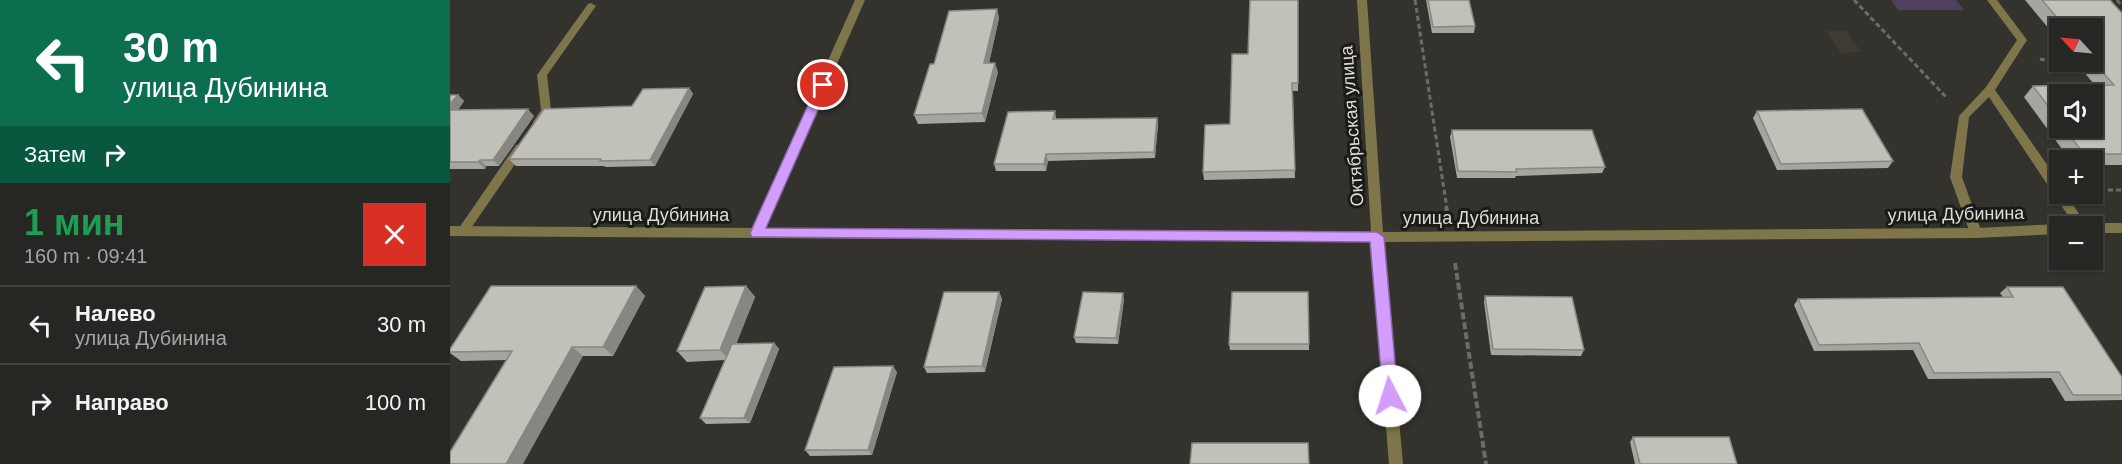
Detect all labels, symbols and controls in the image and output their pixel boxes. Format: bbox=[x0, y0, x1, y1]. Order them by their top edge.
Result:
north arrow bbox=[2049, 18, 2103, 72]
map controls bbox=[2049, 18, 2103, 270]
icon: left bbox=[24, 24, 102, 102]
text: 30 m bbox=[123, 24, 219, 71]
street label: Октябрьская улица bbox=[1336, 44, 1368, 207]
pin bbox=[797, 59, 848, 110]
icon: arrive bbox=[806, 68, 839, 101]
text: улица Дубинина bbox=[123, 73, 328, 103]
button: sound bbox=[2049, 84, 2103, 138]
icon: right bbox=[98, 138, 131, 171]
text: Затем bbox=[24, 142, 86, 167]
button: + bbox=[2049, 150, 2103, 204]
text: 1 мин bbox=[24, 202, 125, 243]
button: close bbox=[363, 203, 426, 266]
street label: улица Дубинина bbox=[1888, 203, 2025, 225]
street label: улица Дубинина bbox=[593, 205, 730, 225]
street label: улица Дубинина bbox=[1403, 208, 1540, 228]
button: − bbox=[2049, 216, 2103, 270]
text: 160 m · 09:41 bbox=[24, 245, 147, 267]
text: Налево bbox=[75, 301, 156, 326]
icon: left bbox=[24, 309, 57, 342]
text: 30 m bbox=[377, 312, 426, 337]
text: улица Дубинина bbox=[75, 327, 227, 349]
position arrow bbox=[1358, 364, 1422, 428]
icon: right bbox=[24, 387, 57, 420]
text: Направо bbox=[75, 390, 169, 415]
text: 100 m bbox=[365, 390, 426, 415]

